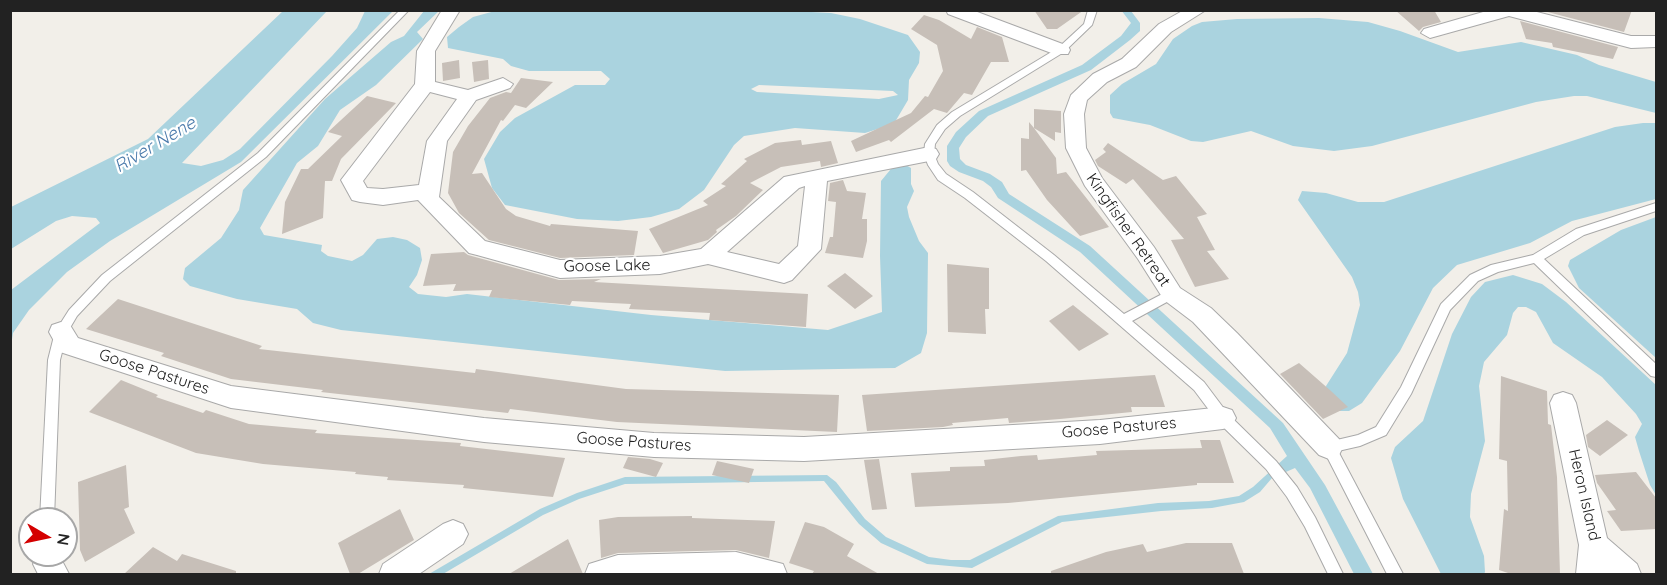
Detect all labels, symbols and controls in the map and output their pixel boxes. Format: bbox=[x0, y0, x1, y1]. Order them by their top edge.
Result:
water label: River Nene bbox=[110, 112, 200, 178]
street label: Kingfisher Retreat bbox=[1082, 170, 1174, 290]
street label: Goose Lake bbox=[563, 256, 651, 276]
street label: Goose Pastures bbox=[96, 345, 212, 399]
street label: Goose Pastures bbox=[1061, 413, 1177, 443]
street label: Goose Pastures bbox=[576, 428, 692, 456]
street label: Heron Island bbox=[1564, 447, 1604, 543]
north arrow bbox=[18, 507, 78, 567]
text: N bbox=[53, 532, 75, 547]

